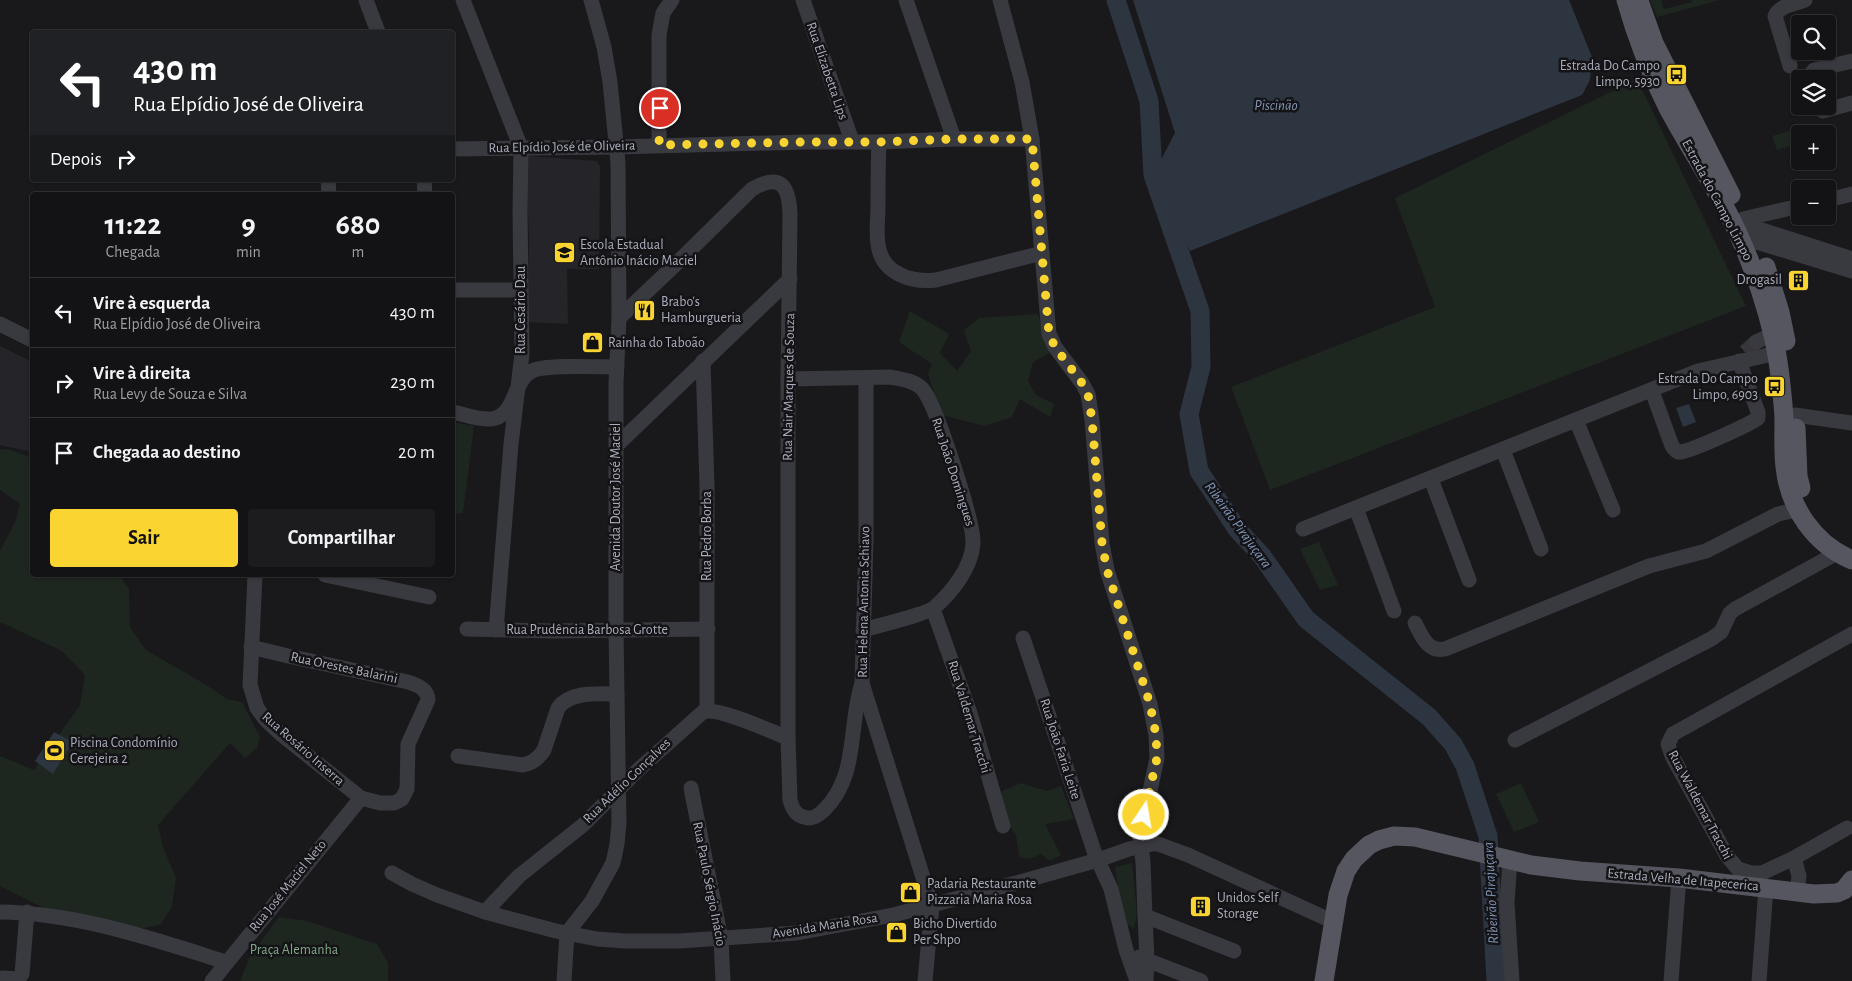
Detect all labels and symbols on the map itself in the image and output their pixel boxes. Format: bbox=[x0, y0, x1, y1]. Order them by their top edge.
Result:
street label: Rua Elizabetta Lips bbox=[804, 20, 850, 122]
place label: Estrada Do Campo Limpo, 5930 bbox=[1560, 59, 1660, 89]
bus stop icon: Estrada Do Campo Limpo, 5930 bbox=[1664, 62, 1688, 86]
pin bbox=[639, 87, 681, 129]
water label: Piscinão bbox=[1254, 98, 1298, 113]
street label: Estrada do Campo Limpo bbox=[1679, 137, 1755, 263]
street label: Rua Elpídio José de Oliveira bbox=[488, 139, 636, 155]
place label: Escola Estadual Antônio Inácio Maciel bbox=[580, 238, 697, 268]
school or university icon: Escola Estadual Antônio Inácio Maciel bbox=[552, 241, 576, 265]
street label: Rua Cesário Dau bbox=[514, 266, 528, 354]
building icon: Drogasil bbox=[1786, 268, 1810, 292]
place label: Drogasil bbox=[1736, 273, 1782, 287]
place label: Brabo's Hamburgueria bbox=[661, 295, 742, 325]
restaurant icon: Brabo's Hamburgueria bbox=[633, 298, 657, 322]
street label: Rua Nair Marques de Souza bbox=[781, 312, 797, 461]
shop icon: Rainha do Taboão bbox=[580, 331, 604, 355]
place label: Rainha do Taboão bbox=[608, 336, 705, 350]
place label: Estrada Do Campo Limpo, 6903 bbox=[1658, 372, 1758, 402]
bus stop icon: Estrada Do Campo Limpo, 6903 bbox=[1762, 375, 1786, 399]
street label: Rua João Domingues bbox=[929, 416, 977, 528]
street label: Avenida Doutor José Maciel bbox=[609, 423, 623, 571]
water label: Ribeirão Pirajuçara bbox=[1202, 479, 1274, 571]
street label: Rua Pedro Borba bbox=[700, 491, 714, 581]
street label: Rua Helena Antonia Schiavo bbox=[856, 526, 872, 678]
street label: Rua Prudência Barbosa Grotte bbox=[506, 623, 668, 637]
street label: Rua Orestes Balarini bbox=[289, 650, 399, 686]
street label: Rua Valdemar Tracchi bbox=[945, 659, 993, 775]
street label: Rua João Faria Leite bbox=[1037, 697, 1083, 801]
street label: Rua Rosário Inserra bbox=[259, 710, 347, 789]
place label: Piscina Condomínio Cerejeira 2 bbox=[70, 736, 178, 766]
street label: Rua Adélio Gonçalves bbox=[581, 736, 673, 826]
sports icon: Piscina Condomínio Cerejeira 2 bbox=[42, 739, 66, 763]
street label: Rua Waldemar Tracchi bbox=[1665, 748, 1735, 862]
position arrow bbox=[1117, 788, 1169, 840]
street label: Rua Paulo Sérgio Inácio bbox=[690, 821, 728, 947]
street label: Rua José Maciel Neto bbox=[247, 837, 329, 935]
water label: Ribeirão Pirajuçara bbox=[1481, 842, 1501, 944]
street label: Estrada Velha de Itapecerica bbox=[1607, 866, 1760, 894]
place label: Padaria Restaurante Pizzaria Maria Rosa bbox=[927, 877, 1036, 907]
shop icon: Padaria Restaurante Pizzaria Maria Rosa bbox=[899, 880, 923, 904]
place label: Unidos Self Storage bbox=[1217, 891, 1279, 921]
building icon: Unidos Self Storage bbox=[1189, 894, 1213, 918]
street label: Avenida Maria Rosa bbox=[771, 911, 879, 941]
place label: Bicho Divertido Per Shpo bbox=[913, 917, 997, 947]
shop icon: Bicho Divertido Per Shpo bbox=[885, 920, 909, 944]
park label: Praça Alemanha bbox=[250, 943, 339, 957]

